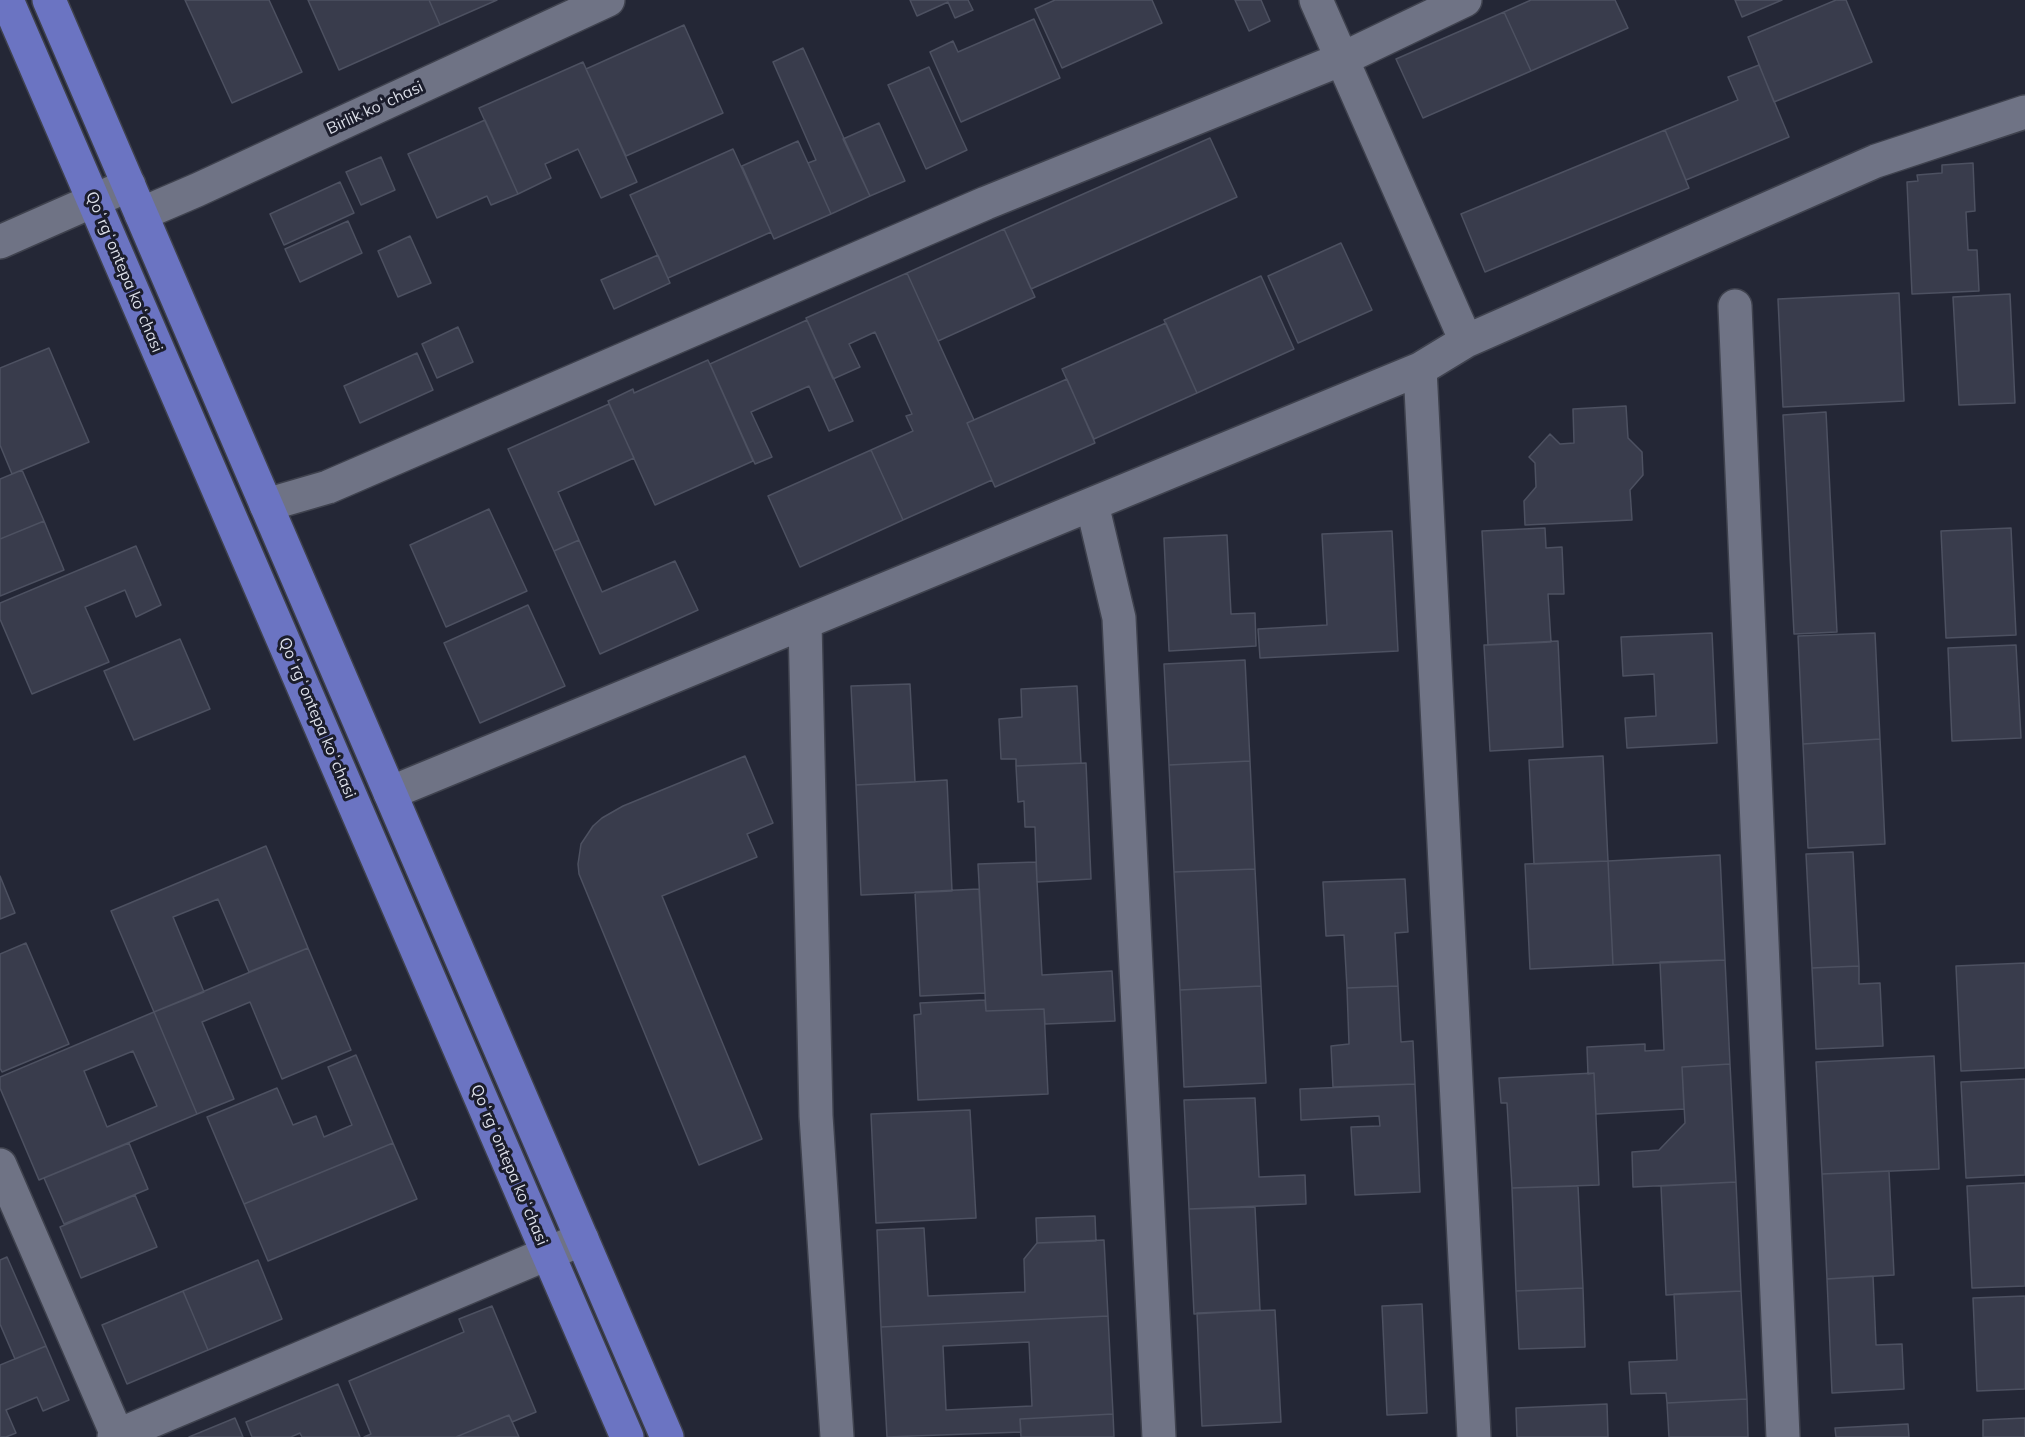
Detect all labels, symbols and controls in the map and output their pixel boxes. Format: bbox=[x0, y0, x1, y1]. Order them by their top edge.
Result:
street label: Birlik koʻchasi bbox=[324, 77, 426, 139]
street label: Qoʻrgʻontepa koʻchasi bbox=[81, 189, 167, 355]
street label: Qoʻrgʻontepa koʻchasi bbox=[274, 635, 360, 801]
street label: Qoʻrgʻontepa koʻchasi bbox=[466, 1082, 552, 1248]

